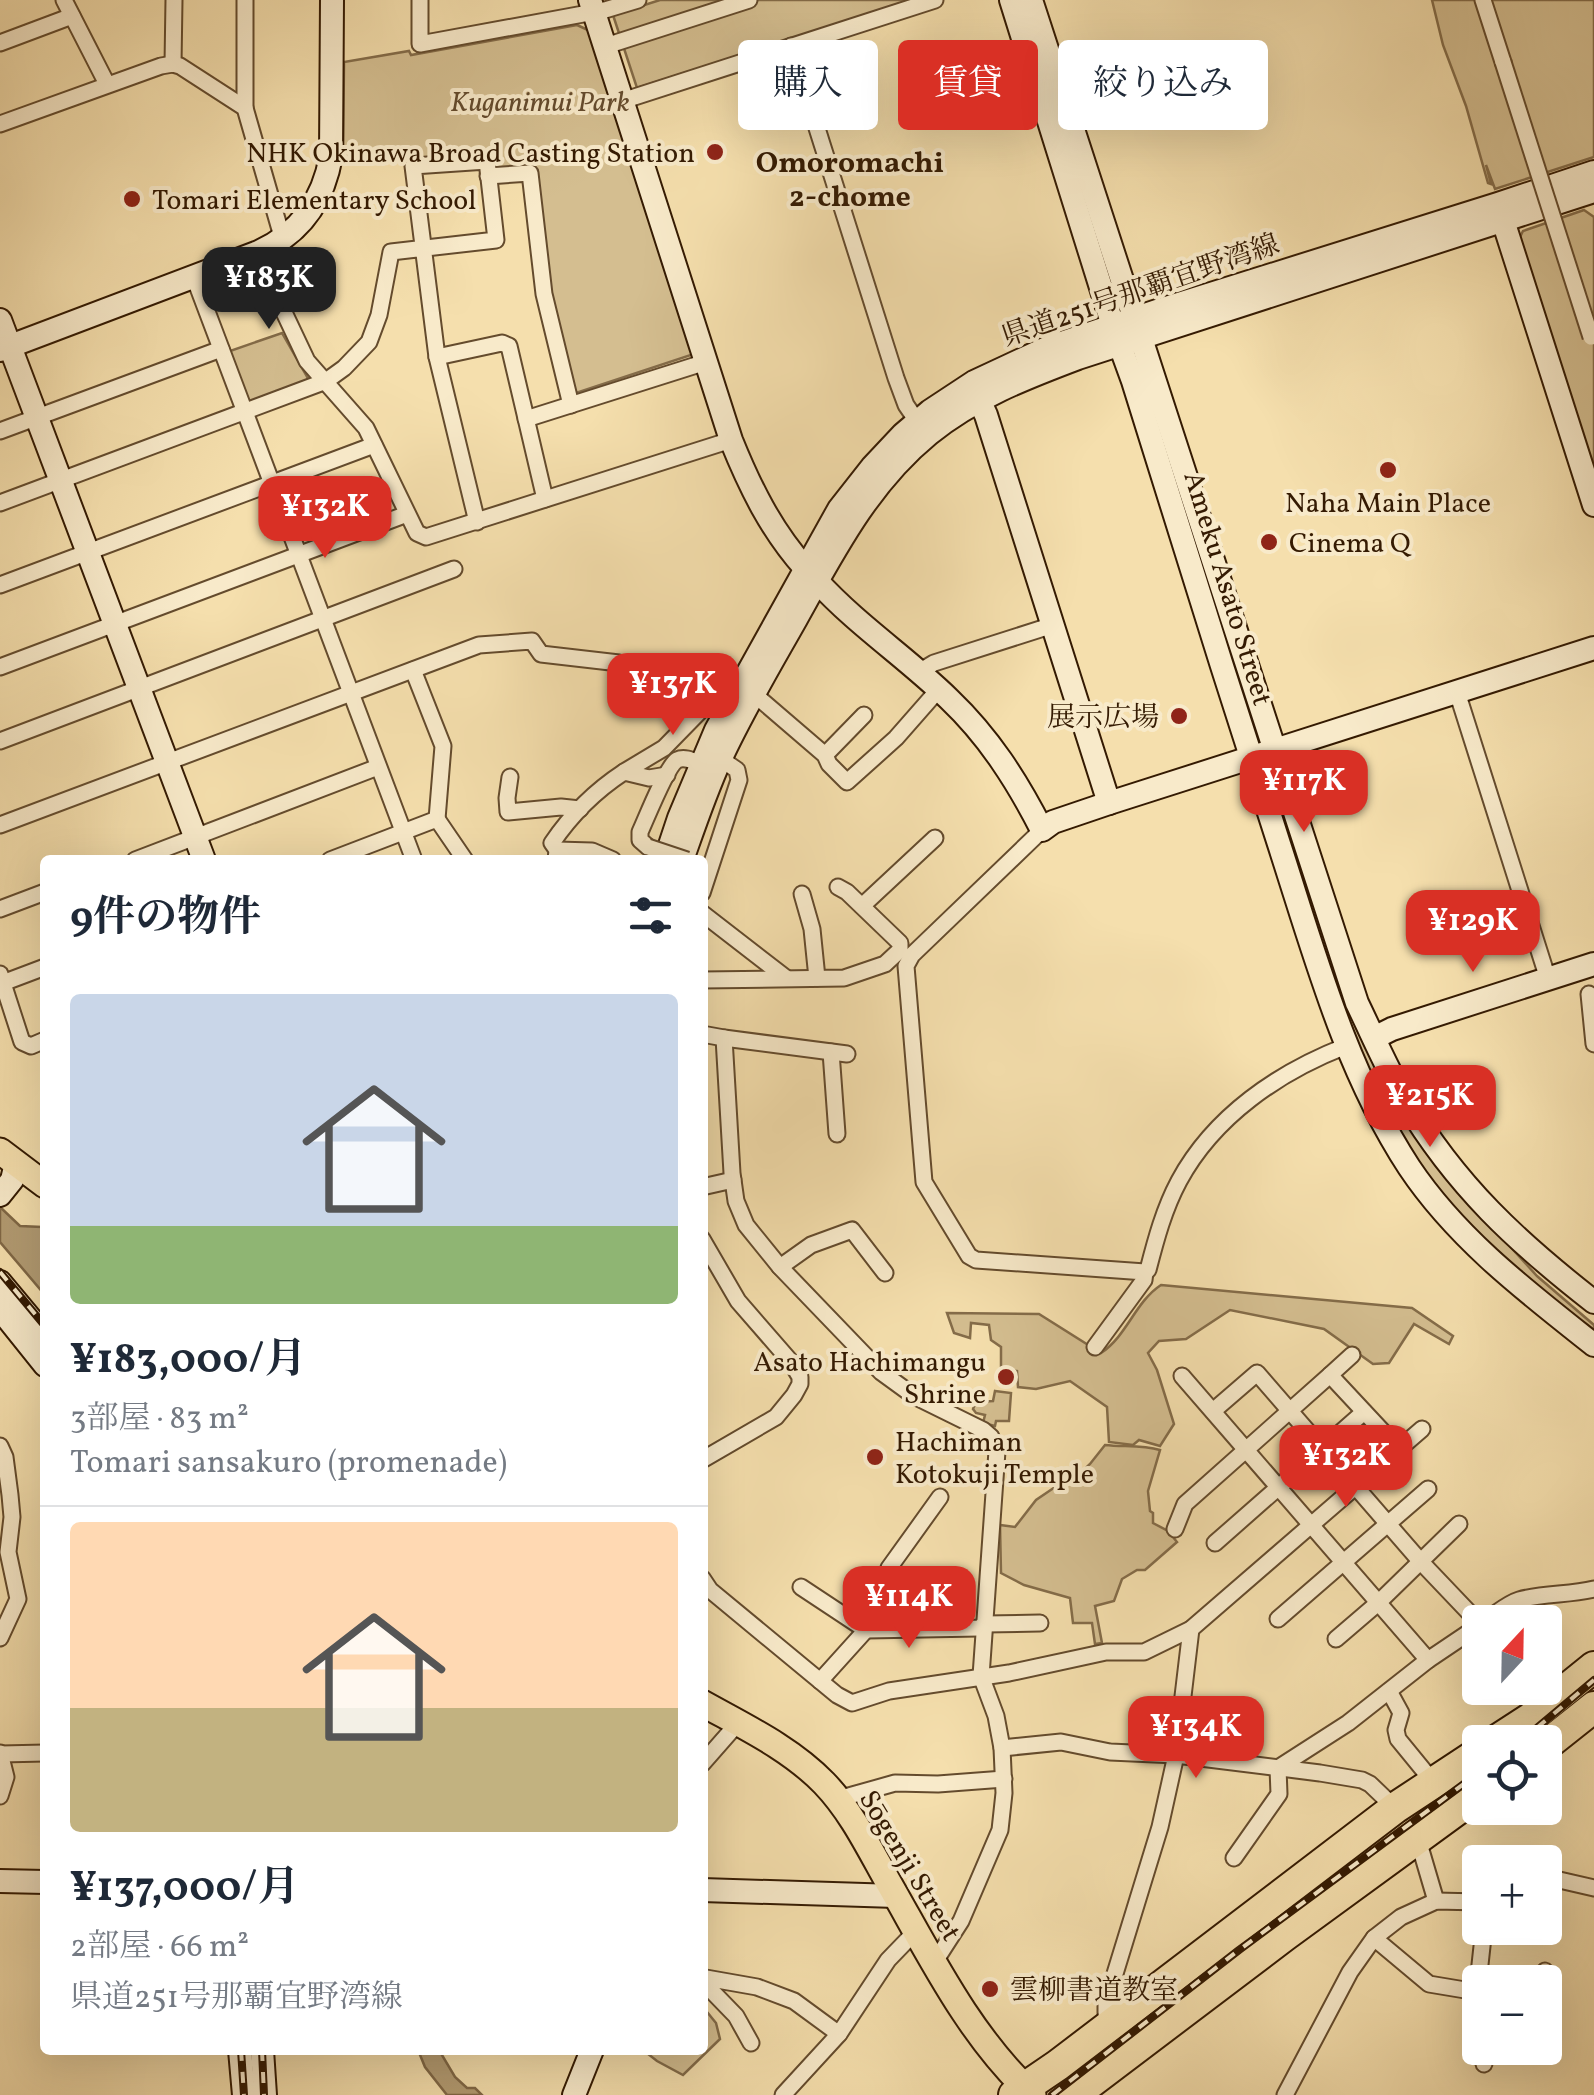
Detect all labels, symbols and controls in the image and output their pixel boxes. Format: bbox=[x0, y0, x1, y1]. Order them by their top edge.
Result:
chip: 購入 bbox=[738, 40, 878, 130]
chip: 賃貸 bbox=[898, 40, 1038, 130]
chip: 絞り込み bbox=[1058, 40, 1268, 130]
park label: Kuganimui Park bbox=[450, 84, 630, 123]
place label: NHK Okinawa Broad Casting Station bbox=[246, 135, 695, 174]
marker: NHK Okinawa Broad Casting Station bbox=[704, 141, 726, 163]
district label: Omoromachi 2-chome bbox=[756, 143, 944, 219]
place label: Tomari Elementary School bbox=[152, 182, 476, 221]
marker: Tomari Elementary School bbox=[121, 188, 143, 210]
street label: 県道251号那覇宜野湾線 bbox=[997, 225, 1285, 357]
pin: ¥183K bbox=[199, 247, 339, 332]
text: ¥183K bbox=[224, 257, 314, 301]
marker: Naha Main Place bbox=[1377, 459, 1399, 481]
street label: Ameku Asato Street bbox=[1172, 467, 1281, 711]
pin: ¥132K bbox=[255, 476, 395, 561]
place label: Naha Main Place bbox=[1285, 485, 1491, 524]
text: ¥132K bbox=[280, 486, 370, 530]
place label: Cinema Q bbox=[1289, 525, 1412, 564]
marker: Cinema Q bbox=[1258, 531, 1280, 553]
pin: ¥137K bbox=[603, 653, 743, 738]
text: ¥137K bbox=[629, 663, 717, 707]
place label: 展示広場 bbox=[1047, 699, 1159, 738]
marker: 展示広場 bbox=[1168, 705, 1190, 727]
pin: ¥117K bbox=[1234, 750, 1374, 835]
text: ¥117K bbox=[1262, 760, 1346, 804]
icon: filters bbox=[623, 888, 678, 943]
text: 9件の物件 bbox=[70, 890, 261, 949]
pin: ¥129K bbox=[1403, 890, 1543, 975]
text: ¥129K bbox=[1428, 900, 1518, 944]
icon: home bbox=[284, 1059, 464, 1239]
pin: ¥215K bbox=[1360, 1065, 1500, 1150]
text: ¥215K bbox=[1386, 1075, 1474, 1119]
text: ¥183,000/月 bbox=[70, 1332, 306, 1391]
place label: Asato Hachimangu Shrine bbox=[753, 1344, 986, 1415]
marker: Asato Hachimangu Shrine bbox=[995, 1366, 1017, 1388]
text: 3部屋 · 83 m² bbox=[70, 1398, 249, 1442]
place label: Hachiman Kotokuji Temple bbox=[895, 1424, 1094, 1495]
pin: ¥132K bbox=[1276, 1425, 1416, 1510]
text: ¥132K bbox=[1301, 1435, 1391, 1479]
text: Tomari sansakuro (promenade) bbox=[70, 1442, 507, 1486]
marker: Hachiman Kotokuji Temple bbox=[864, 1446, 886, 1468]
pin: ¥114K bbox=[839, 1566, 979, 1651]
text: ¥114K bbox=[865, 1576, 953, 1620]
icon: home bbox=[284, 1587, 464, 1767]
north arrow bbox=[1462, 1605, 1562, 1705]
map controls bbox=[1462, 1605, 1562, 2065]
pin: ¥134K bbox=[1126, 1696, 1266, 1781]
text: ¥134K bbox=[1150, 1706, 1242, 1750]
button: locate bbox=[1462, 1725, 1562, 1825]
street label: Sōgenji Street bbox=[848, 1783, 969, 1949]
button: + bbox=[1462, 1845, 1562, 1945]
text: ¥137,000/月 bbox=[70, 1860, 299, 1919]
text: 2部屋 · 66 m² bbox=[70, 1926, 249, 1970]
button: − bbox=[1462, 1965, 1562, 2065]
place label: 雲柳書道教室 bbox=[1010, 1972, 1178, 2011]
text: 県道251号那覇宜野湾線 bbox=[70, 1977, 403, 2021]
marker: 雲柳書道教室 bbox=[979, 1978, 1001, 2000]

